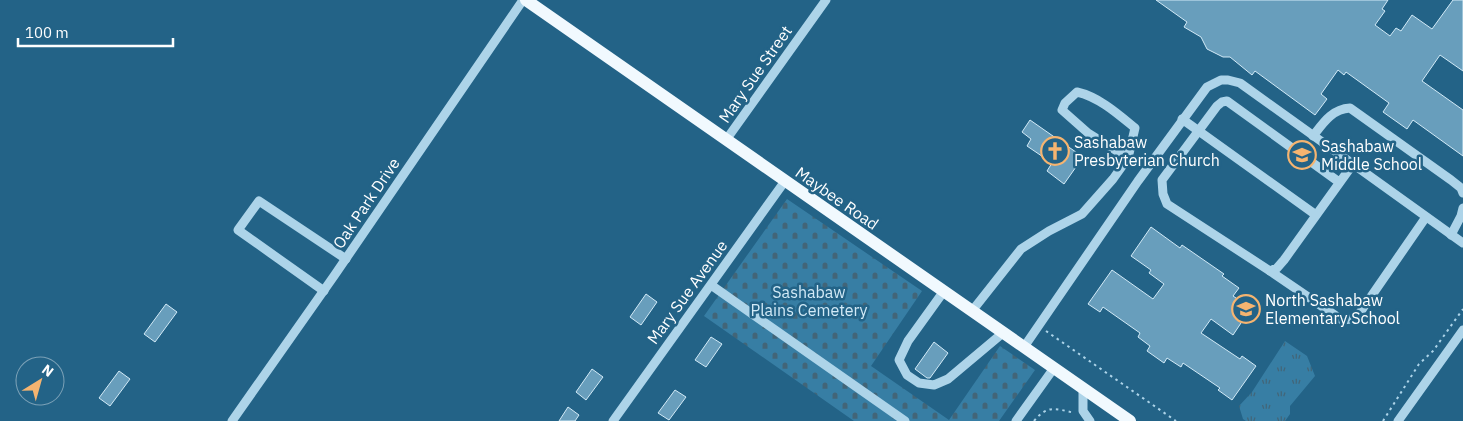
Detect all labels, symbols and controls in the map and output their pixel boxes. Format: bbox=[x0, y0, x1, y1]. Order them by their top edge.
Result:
scale bar bbox=[18, 15, 172, 47]
street label: Mary Sue Street bbox=[714, 22, 796, 126]
text: 100 m bbox=[25, 23, 69, 42]
place label: Sashabaw Presbyterian Church bbox=[1074, 132, 1220, 170]
church icon: Sashabaw Presbyterian Church bbox=[1040, 136, 1070, 166]
place label: Sashabaw Middle School bbox=[1321, 136, 1422, 174]
school or university icon: Sashabaw Middle School bbox=[1287, 140, 1317, 170]
street label: Oak Park Drive bbox=[328, 154, 404, 252]
street label: Maybee Road bbox=[792, 162, 882, 234]
street label: Mary Sue Avenue bbox=[643, 236, 732, 348]
park label: Sashabaw Plains Cemetery bbox=[750, 282, 868, 320]
place label: North Sashabaw Elementary School bbox=[1265, 290, 1400, 328]
school or university icon: North Sashabaw Elementary School bbox=[1231, 294, 1261, 324]
north arrow bbox=[15, 356, 65, 406]
text: N bbox=[38, 360, 57, 381]

